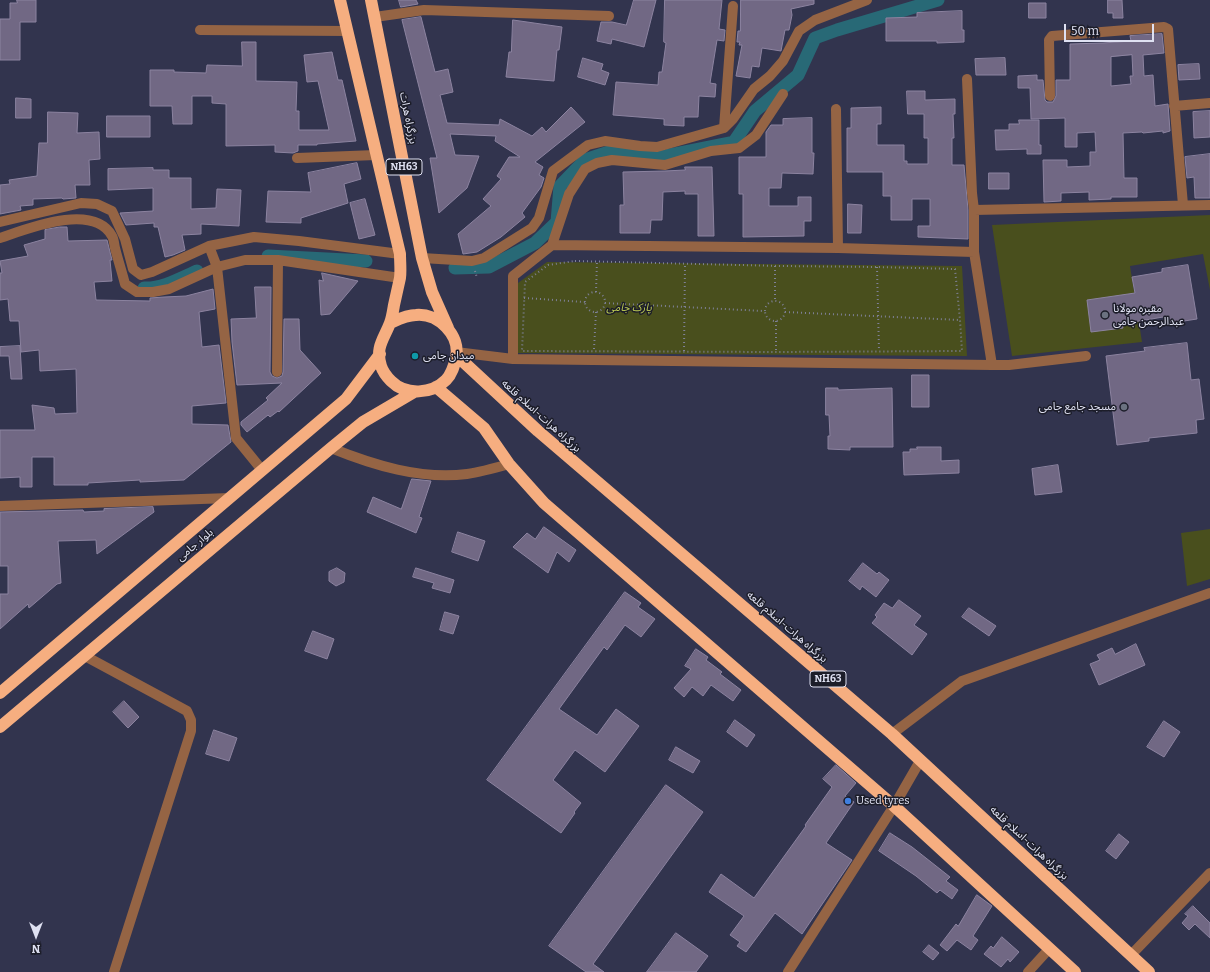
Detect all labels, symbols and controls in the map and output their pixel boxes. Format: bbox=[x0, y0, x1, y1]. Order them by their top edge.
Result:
scale bar bbox=[1066, 16, 1156, 42]
text: 50 m bbox=[1071, 24, 1099, 38]
street label: بزرگراه هرات bbox=[396, 91, 420, 145]
road number: NH63 bbox=[386, 159, 422, 175]
park label: پارک جامی bbox=[606, 301, 652, 315]
place label: مقبره مولانا عبدالرحمن جامی bbox=[1113, 302, 1184, 328]
marker: مقبره مولانا عبدالرحمن جامی bbox=[1100, 310, 1110, 320]
place label: میدان جامی bbox=[423, 349, 475, 363]
marker: میدان جامی bbox=[410, 351, 420, 361]
street label: بزرگراه هرات-اسلام قلعه bbox=[499, 377, 583, 455]
place label: مسجد جامع جامی bbox=[1039, 400, 1116, 414]
marker: مسجد جامع جامی bbox=[1119, 402, 1129, 412]
street label: بلوار جامی bbox=[174, 526, 216, 564]
street label: بزرگراه هرات-اسلام قلعه bbox=[744, 588, 830, 666]
road number: NH63 bbox=[810, 671, 846, 687]
place label: Used tyres bbox=[856, 794, 909, 808]
marker: Used tyres bbox=[843, 796, 853, 806]
street label: بزرگراه هرات-اسلام قلعه bbox=[987, 803, 1071, 883]
north arrow bbox=[16, 916, 56, 956]
text: N bbox=[32, 942, 40, 955]

